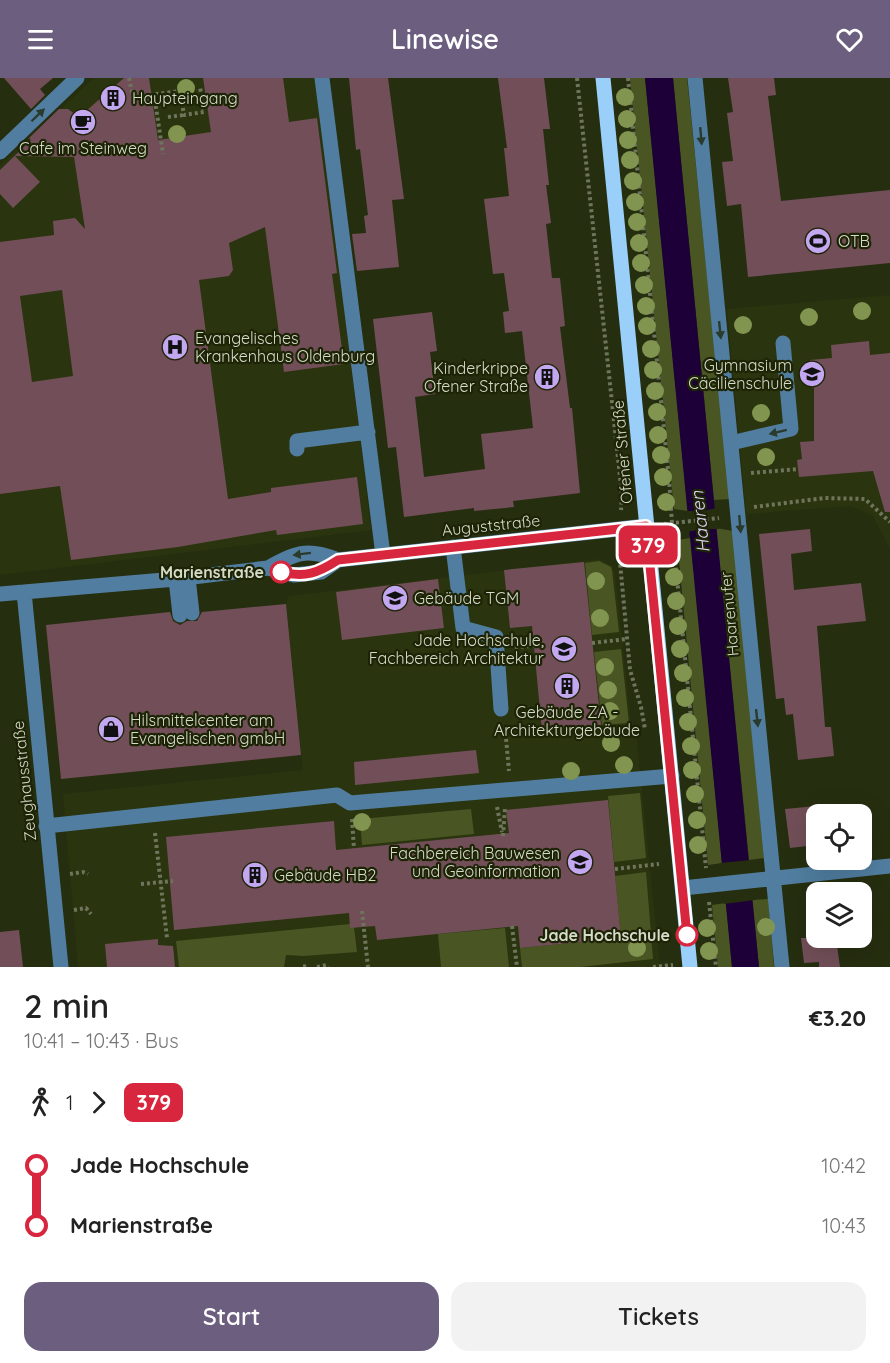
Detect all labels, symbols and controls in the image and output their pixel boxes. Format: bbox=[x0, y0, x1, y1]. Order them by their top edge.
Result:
text: Linewise bbox=[391, 22, 499, 56]
icon: menu bbox=[24, 23, 57, 56]
icon: heart bbox=[833, 23, 866, 56]
building icon: Haupteingang bbox=[98, 83, 128, 113]
place label: Haupteingang bbox=[132, 88, 238, 108]
cafe icon: Cafe im Steinweg bbox=[68, 107, 98, 137]
one-way arrow bbox=[31, 108, 46, 122]
one-way arrow bbox=[696, 127, 706, 146]
place label: Cafe im Steinweg bbox=[19, 138, 147, 158]
sports icon: OTB bbox=[803, 226, 833, 256]
place label: OTB bbox=[838, 231, 870, 251]
one-way arrow bbox=[715, 321, 725, 340]
place label: Evangelisches Krankenhaus Oldenburg bbox=[195, 328, 375, 366]
hospital icon: Evangelisches Krankenhaus Oldenburg bbox=[160, 332, 190, 362]
place label: Gymnasium Cäcilienschule bbox=[688, 355, 792, 393]
place label: Kinderkrippe Ofener Straße bbox=[424, 358, 528, 396]
school or university icon: Gymnasium Cäcilienschule bbox=[797, 359, 827, 389]
building icon: Kinderkrippe Ofener Straße bbox=[532, 362, 562, 392]
street label: Ofener Straße bbox=[608, 399, 636, 505]
one-way arrow bbox=[769, 428, 787, 438]
water label: Haaren bbox=[685, 489, 715, 554]
street label: Auguststraße bbox=[441, 510, 541, 540]
one-way arrow bbox=[735, 515, 744, 534]
line badge: 379 bbox=[614, 526, 682, 564]
text: 379 bbox=[631, 532, 665, 558]
one-way arrow bbox=[293, 549, 312, 559]
marker: Marienstraße bbox=[270, 561, 292, 583]
place label: Marienstraße bbox=[160, 562, 264, 582]
street label: Haarenufer bbox=[715, 571, 743, 657]
school or university icon: Gebäude TGM bbox=[380, 583, 410, 613]
place label: Gebäude TGM bbox=[414, 588, 519, 608]
place label: Jade Hochschule, Fachbereich Architektur bbox=[369, 630, 544, 668]
school or university icon: Jade Hochschule, Fachbereich Architektur bbox=[549, 634, 579, 664]
building icon: Gebäude ZA - Architekturgebäude bbox=[552, 671, 582, 701]
place label: Gebäude ZA - Architekturgebäude bbox=[494, 702, 640, 740]
one-way arrow bbox=[753, 709, 762, 728]
place label: Hilsmittelcenter am Evangelischen gmbH bbox=[130, 710, 285, 748]
shop icon: Hilsmittelcenter am Evangelischen gmbH bbox=[96, 714, 126, 744]
street label: Zeughausstraße bbox=[8, 720, 40, 842]
map controls bbox=[806, 804, 872, 948]
button: locate bbox=[806, 804, 872, 870]
place label: Fachbereich Bauwesen und Geoinformation bbox=[390, 843, 560, 881]
school or university icon: Fachbereich Bauwesen und Geoinformation bbox=[565, 847, 595, 877]
building icon: Gebäude HB2 bbox=[240, 860, 270, 890]
place label: Gebäude HB2 bbox=[274, 865, 377, 885]
button: layers bbox=[806, 882, 872, 948]
marker: Jade Hochschule bbox=[676, 924, 698, 946]
place label: Jade Hochschule bbox=[540, 925, 670, 945]
text: 2 min bbox=[24, 985, 109, 1026]
text: €3.20 bbox=[809, 1004, 866, 1032]
text: 10:41 – 10:43 · Bus bbox=[24, 1028, 179, 1053]
icon: walk bbox=[24, 1086, 57, 1119]
icon: forward bbox=[82, 1086, 115, 1119]
text: 379 bbox=[136, 1089, 171, 1115]
text: 1 bbox=[66, 1090, 73, 1115]
text: Jade Hochschule bbox=[70, 1151, 249, 1179]
text: 10:42 bbox=[821, 1153, 866, 1178]
text: Marienstraße bbox=[70, 1211, 213, 1239]
text: 10:43 bbox=[822, 1213, 866, 1238]
button: Start bbox=[24, 1282, 439, 1351]
button: Tickets bbox=[451, 1282, 866, 1351]

